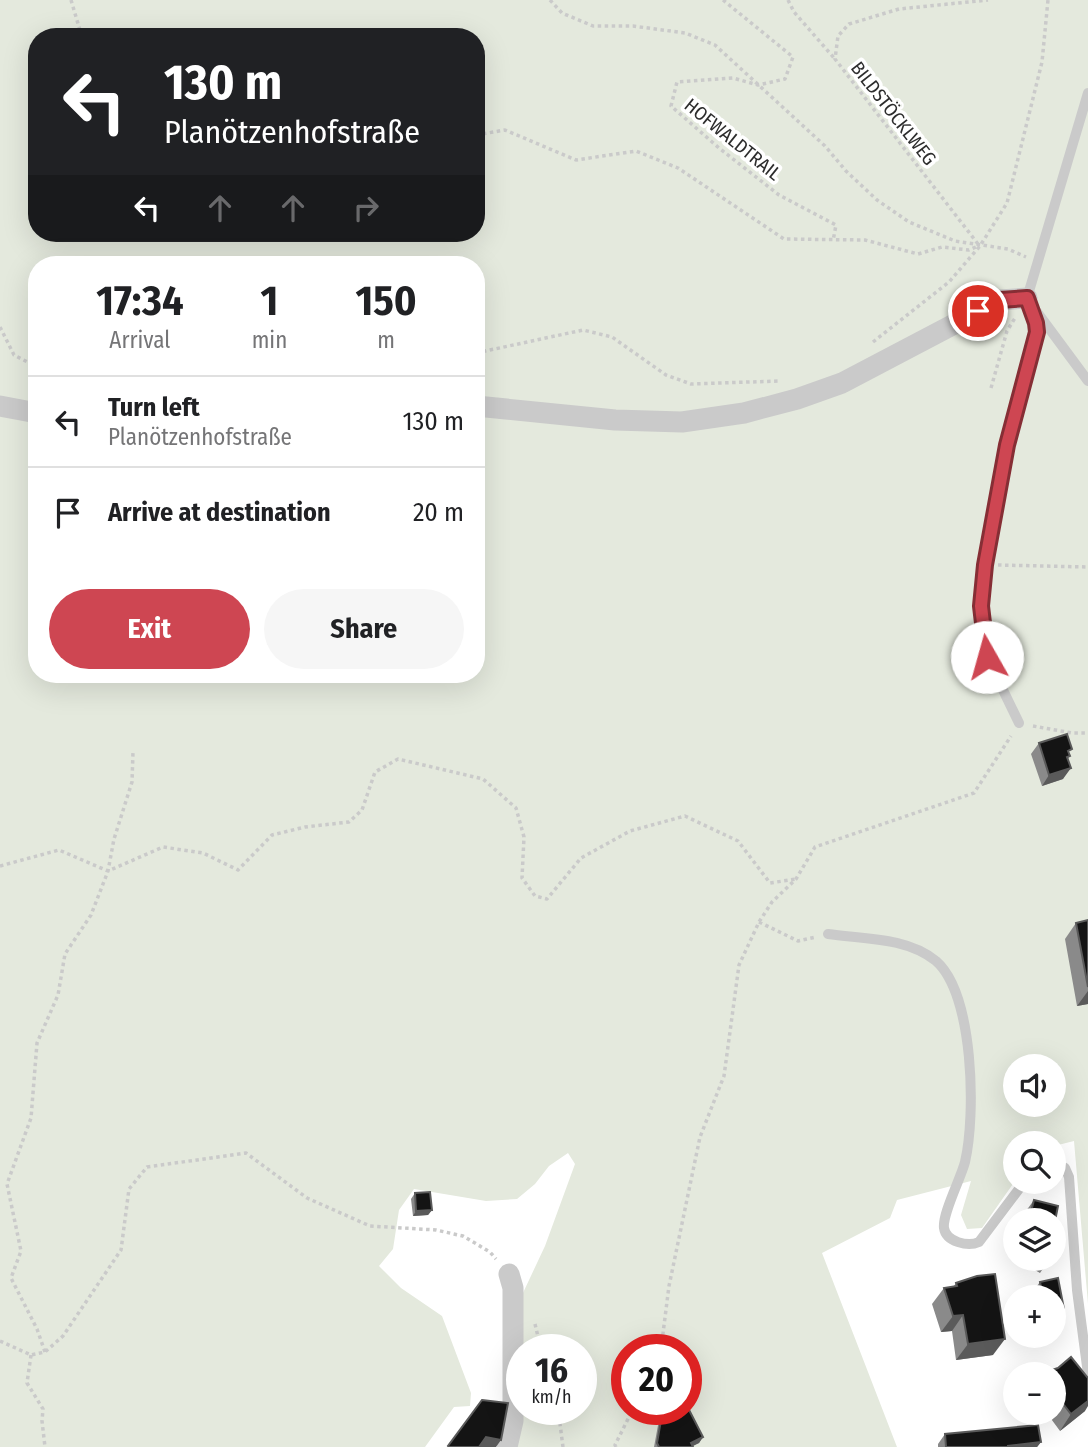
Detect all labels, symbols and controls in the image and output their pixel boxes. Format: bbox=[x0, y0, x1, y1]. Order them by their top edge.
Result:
text: 130 m bbox=[164, 53, 282, 112]
icon: left bbox=[49, 56, 140, 147]
street label: BILDSTÖCKLWEG bbox=[846, 57, 941, 170]
street label: HOFWALDTRAIL bbox=[680, 94, 786, 186]
text: Planötzenhofstraße bbox=[164, 113, 420, 151]
icon: left bbox=[128, 189, 166, 227]
icon: ahead bbox=[201, 189, 239, 227]
icon: ahead bbox=[274, 189, 312, 227]
icon: right bbox=[347, 189, 385, 227]
text: 17:34 bbox=[96, 276, 184, 326]
text: 1 bbox=[261, 276, 278, 326]
text: 150 bbox=[355, 276, 417, 326]
pin bbox=[948, 281, 1008, 341]
icon: arrive bbox=[959, 292, 997, 330]
text: Arrival bbox=[109, 326, 170, 354]
text: min bbox=[252, 326, 287, 354]
text: m bbox=[377, 326, 395, 354]
text: Turn left bbox=[108, 392, 200, 423]
icon: left bbox=[49, 403, 87, 441]
text: 130 m bbox=[402, 406, 464, 437]
text: Planötzenhofstraße bbox=[108, 423, 292, 451]
icon: arrive bbox=[49, 494, 87, 532]
text: Arrive at destination bbox=[108, 497, 331, 528]
text: 20 m bbox=[413, 497, 464, 528]
button: Exit bbox=[49, 589, 250, 669]
button: Share bbox=[264, 589, 464, 669]
position arrow bbox=[950, 620, 1024, 694]
map controls bbox=[1003, 1054, 1066, 1425]
button: sound bbox=[1003, 1054, 1066, 1117]
button: search bbox=[1003, 1131, 1066, 1194]
button: layers bbox=[1003, 1208, 1066, 1271]
button: + bbox=[1003, 1285, 1066, 1348]
speed limit sign: 20 bbox=[611, 1334, 702, 1425]
text: 16 bbox=[535, 1349, 568, 1391]
button: − bbox=[1003, 1362, 1066, 1425]
text: km/h bbox=[531, 1386, 572, 1408]

